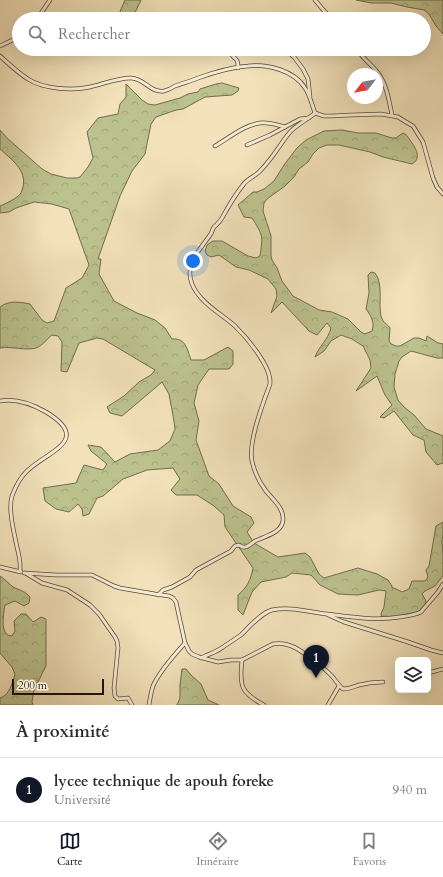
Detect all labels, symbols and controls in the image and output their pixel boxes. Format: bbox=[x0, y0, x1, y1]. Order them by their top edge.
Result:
search box bbox=[12, 12, 431, 56]
icon: search bbox=[26, 23, 48, 45]
text: Rechercher bbox=[58, 24, 130, 44]
north arrow bbox=[347, 68, 383, 104]
your location bbox=[183, 251, 203, 271]
pin: 1 bbox=[303, 645, 329, 678]
map controls bbox=[395, 657, 431, 693]
button: layers bbox=[395, 657, 431, 693]
scale bar bbox=[12, 677, 104, 696]
text: 200 m bbox=[18, 678, 47, 693]
text: À proximité bbox=[16, 720, 110, 743]
text: lycee technique de apouh foreke bbox=[54, 771, 274, 791]
text: 1 bbox=[26, 781, 32, 799]
text: 940 m bbox=[393, 781, 427, 799]
text: Université bbox=[54, 791, 111, 809]
tab: Carte bbox=[57, 830, 83, 869]
tab: Itinéraire bbox=[196, 830, 239, 869]
tab: Favoris bbox=[353, 830, 386, 869]

